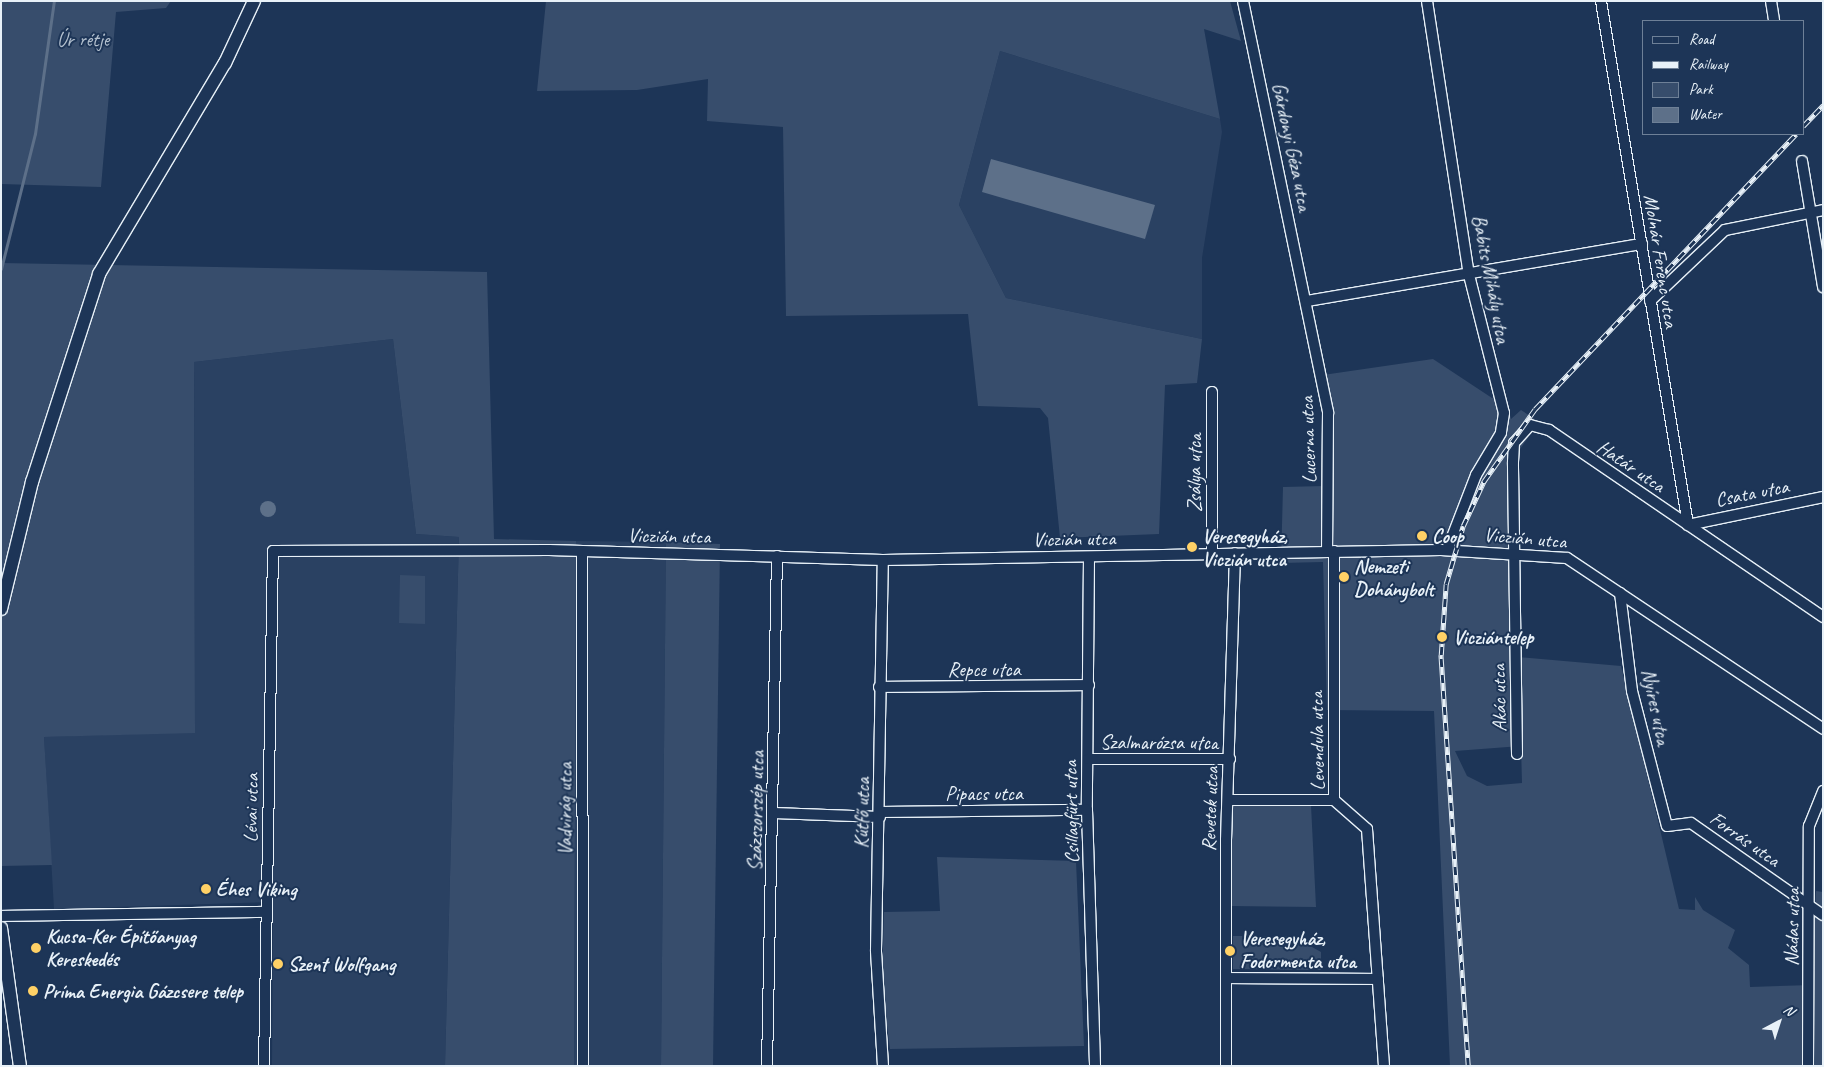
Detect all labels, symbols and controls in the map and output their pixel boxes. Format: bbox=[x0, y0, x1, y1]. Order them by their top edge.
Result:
legend bbox=[1642, 20, 1804, 135]
park label: Úr rétje bbox=[57, 27, 109, 51]
text: Road bbox=[1689, 30, 1714, 49]
text: Railway bbox=[1689, 55, 1728, 74]
text: Park bbox=[1689, 80, 1713, 99]
street label: Gárdonyi Géza utca bbox=[1267, 81, 1317, 213]
text: Water bbox=[1689, 105, 1722, 124]
street label: Molnár Ferenc utca bbox=[1639, 193, 1683, 329]
street label: Babits Mihály utca bbox=[1467, 213, 1515, 345]
street label: Lucerna utca bbox=[1294, 396, 1322, 484]
street label: Zsálya utca bbox=[1182, 434, 1206, 512]
street label: Határ utca bbox=[1593, 435, 1669, 497]
street label: Csata utca bbox=[1714, 474, 1790, 512]
street label: Viczián utca bbox=[1483, 522, 1567, 554]
street label: Viczián utca bbox=[628, 523, 710, 549]
place label: Veresegyház, Viczián utca bbox=[1202, 524, 1288, 571]
place label: Coop bbox=[1432, 524, 1464, 548]
street label: Viczián utca bbox=[1033, 526, 1115, 552]
marker: Coop bbox=[1416, 530, 1428, 542]
marker: Veresegyház, Viczián utca bbox=[1186, 541, 1198, 553]
place label: Nemzeti Dohánybolt bbox=[1354, 554, 1434, 601]
marker: Nemzeti Dohánybolt bbox=[1338, 571, 1350, 583]
place label: Vicziántelep bbox=[1453, 625, 1533, 649]
marker: Vicziántelep bbox=[1435, 630, 1449, 644]
street label: Repce utca bbox=[948, 657, 1020, 681]
street label: Akác utca bbox=[1486, 664, 1512, 732]
street label: Nyíres utca bbox=[1636, 667, 1676, 747]
street label: Levendula utca bbox=[1304, 692, 1330, 790]
street label: Szalmarózsa utca bbox=[1100, 730, 1218, 754]
street label: Százszorszép utca bbox=[743, 751, 769, 871]
street label: Csillagfürt utca bbox=[1058, 760, 1084, 864]
street label: Vadvirág utca bbox=[553, 763, 577, 855]
street label: Revetek utca bbox=[1197, 766, 1223, 852]
street label: Lévai utca bbox=[238, 774, 264, 842]
street label: Kútfő utca bbox=[849, 777, 875, 849]
street label: Pipacs utca bbox=[946, 781, 1022, 805]
street label: Forrás utca bbox=[1706, 806, 1784, 872]
place label: Éhes Viking bbox=[216, 877, 297, 901]
marker: Éhes Viking bbox=[200, 883, 212, 895]
street label: Nádas utca bbox=[1779, 888, 1805, 966]
place label: Kucsa-Ker Építőanyag Kereskedés bbox=[46, 924, 196, 971]
place label: Veresegyház, Fodormenta utca bbox=[1240, 927, 1356, 974]
marker: Kucsa-Ker Építőanyag Kereskedés bbox=[30, 942, 42, 954]
marker: Veresegyház, Fodormenta utca bbox=[1224, 945, 1236, 957]
place label: Szent Wolfgang bbox=[288, 952, 395, 976]
marker: Szent Wolfgang bbox=[272, 958, 284, 970]
place label: Príma Energia Gázcsere telep bbox=[43, 979, 242, 1003]
marker: Príma Energia Gázcsere telep bbox=[27, 985, 39, 997]
north arrow bbox=[1754, 997, 1804, 1047]
text: N bbox=[1780, 1001, 1798, 1019]

